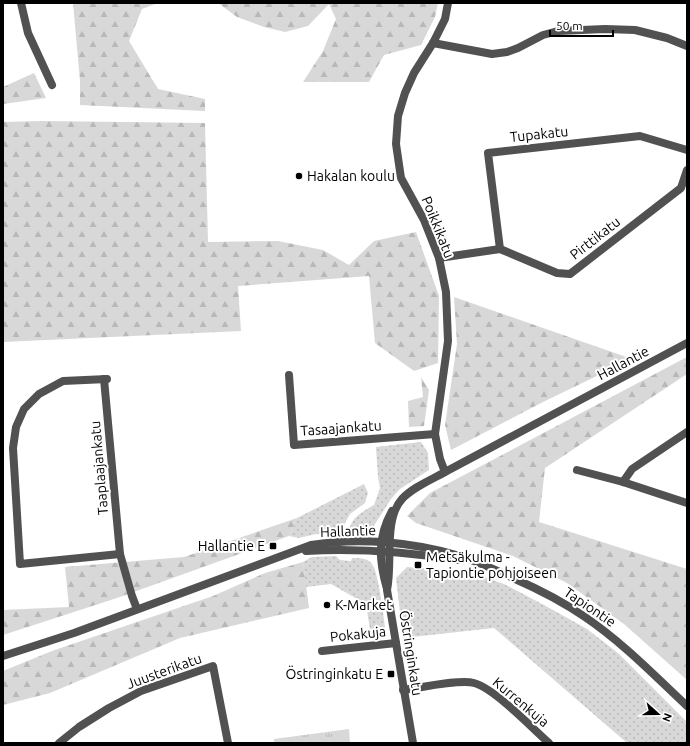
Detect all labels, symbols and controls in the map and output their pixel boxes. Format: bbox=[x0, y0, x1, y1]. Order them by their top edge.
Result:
scale bar bbox=[550, 12, 613, 38]
text: 50 m bbox=[556, 19, 583, 32]
street label: Tupakatu bbox=[509, 123, 569, 145]
place label: Hakalan koulu bbox=[307, 168, 395, 184]
marker: Hakalan koulu bbox=[294, 171, 304, 181]
street label: Poikkikatu bbox=[418, 194, 458, 260]
street label: Pirttikatu bbox=[567, 213, 623, 263]
street label: Hallantie bbox=[594, 343, 652, 383]
street label: Tasaajankatu bbox=[300, 417, 382, 439]
street label: Taaplaajankatu bbox=[87, 420, 111, 516]
street label: Hallantie bbox=[320, 522, 376, 540]
place label: Hallantie E bbox=[198, 538, 265, 554]
marker: Hallantie E bbox=[268, 541, 278, 551]
place label: Metsäkulma - Tapiontie pohjoiseen bbox=[426, 549, 557, 581]
marker: Metsäkulma - Tapiontie pohjoiseen bbox=[413, 560, 423, 570]
street label: Tapiontie bbox=[561, 584, 619, 630]
place label: K-Market bbox=[335, 597, 392, 613]
marker: K-Market bbox=[322, 600, 332, 610]
street label: Östringinkatu bbox=[396, 609, 427, 697]
street label: Pokakuja bbox=[329, 623, 387, 645]
street label: Juusterikatu bbox=[124, 650, 204, 692]
place label: Östringinkatu E bbox=[286, 665, 383, 682]
marker: Östringinkatu E bbox=[386, 669, 396, 679]
street label: Kurrenkuja bbox=[490, 674, 552, 730]
north arrow bbox=[638, 694, 678, 734]
text: N bbox=[660, 712, 674, 724]

